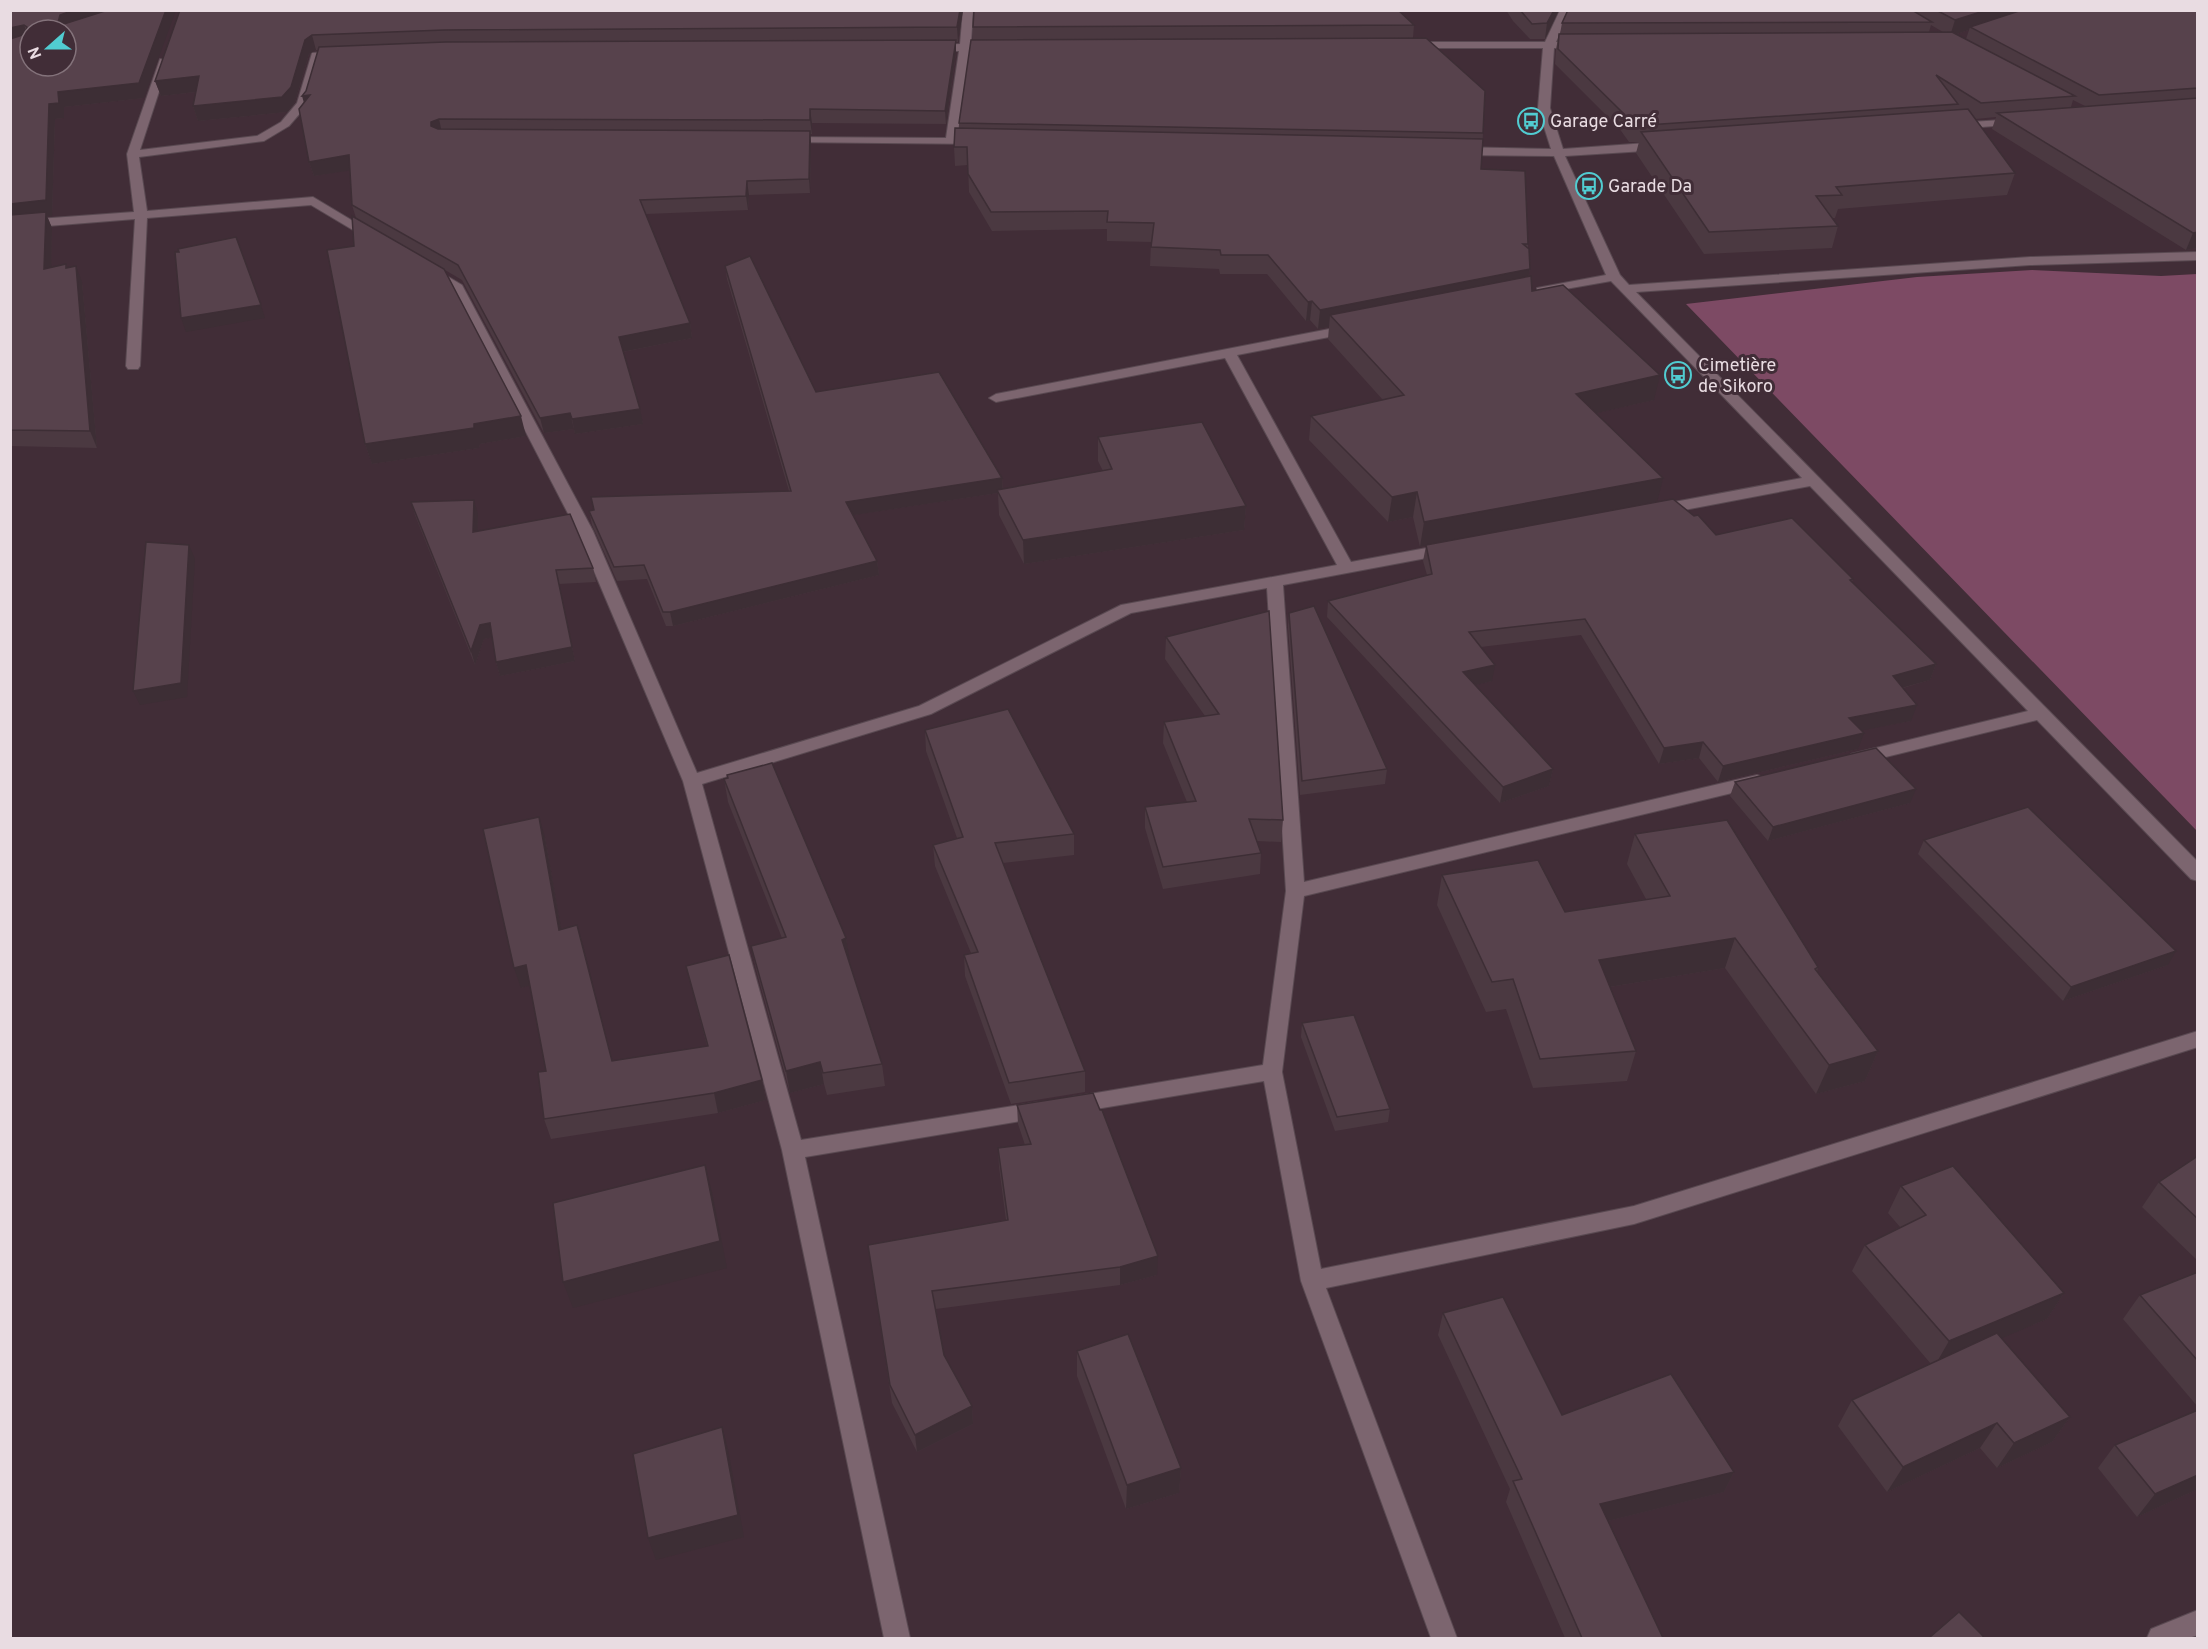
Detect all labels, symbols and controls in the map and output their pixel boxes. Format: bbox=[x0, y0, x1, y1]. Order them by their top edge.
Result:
north arrow bbox=[18, 18, 78, 78]
text: N bbox=[24, 44, 47, 62]
bus stop icon: Garage Carré bbox=[1516, 106, 1546, 136]
place label: Garage Carré bbox=[1550, 111, 1657, 134]
bus stop icon: Garade Da bbox=[1574, 171, 1604, 201]
place label: Garade Da bbox=[1608, 176, 1692, 199]
place label: Cimetière de Sikoro bbox=[1698, 355, 1776, 399]
bus stop icon: Cimetière de Sikoro bbox=[1663, 360, 1693, 390]

